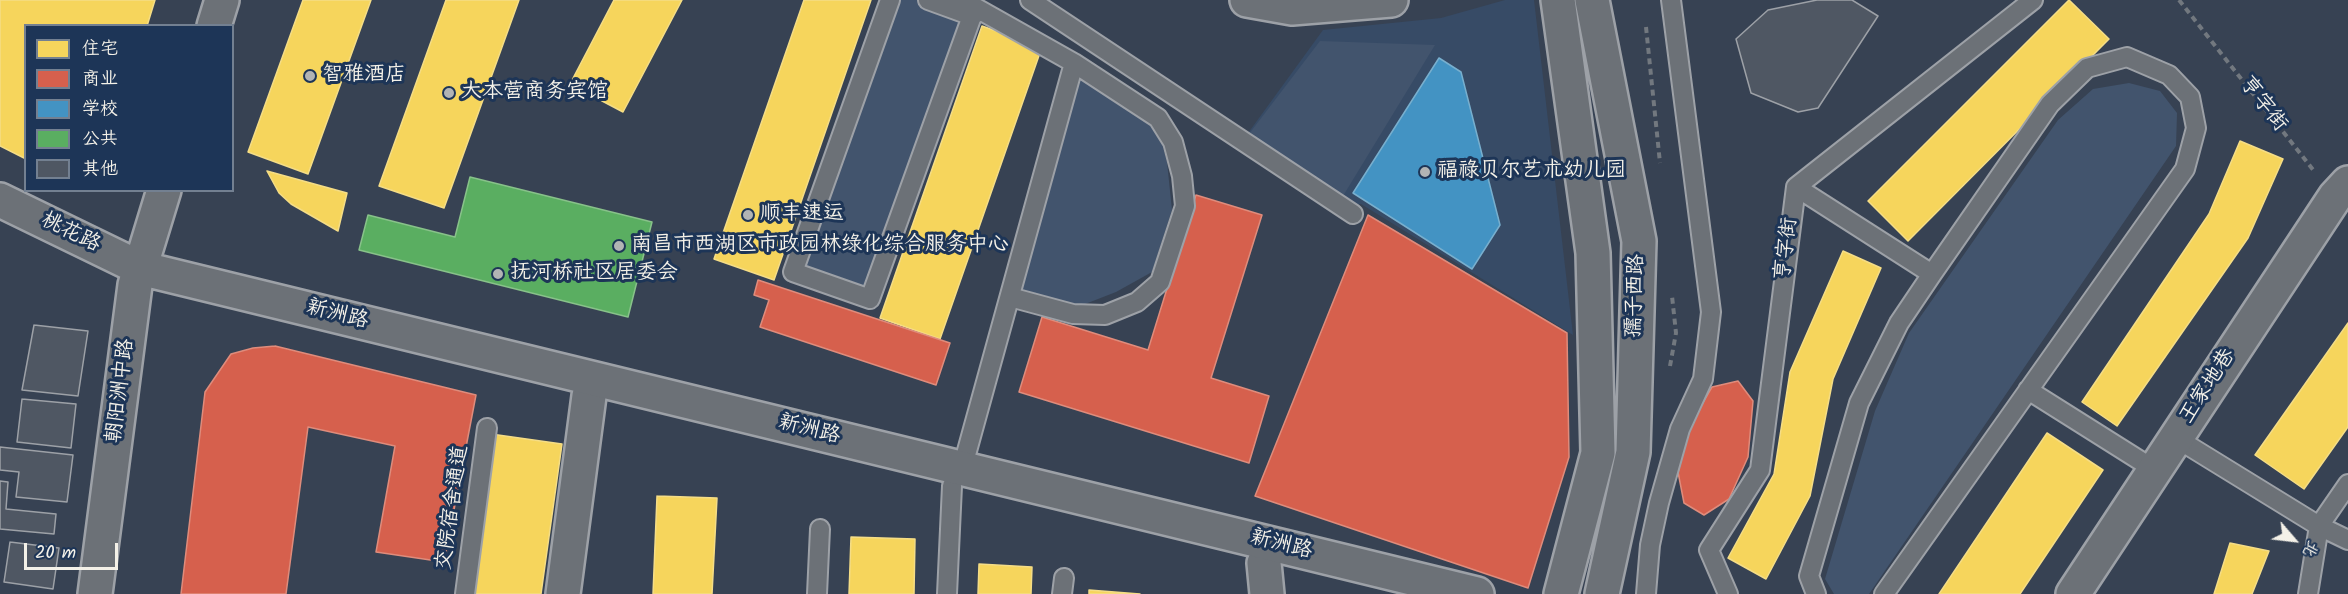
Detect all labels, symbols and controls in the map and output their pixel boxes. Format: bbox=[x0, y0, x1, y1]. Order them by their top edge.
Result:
legend bbox=[24, 24, 234, 192]
text: 住宅 bbox=[82, 35, 118, 64]
place label: 智雅酒店 bbox=[322, 63, 406, 89]
text: 商业 bbox=[82, 65, 118, 94]
marker: 智雅酒店 bbox=[303, 69, 317, 83]
street label: 亨字街 bbox=[2233, 72, 2291, 138]
place label: 大本营商务宾馆 bbox=[461, 80, 608, 106]
marker: 大本营商务宾馆 bbox=[442, 86, 456, 100]
text: 学校 bbox=[82, 95, 118, 124]
text: 公共 bbox=[82, 125, 118, 154]
text: 其他 bbox=[82, 155, 118, 184]
place label: 福禄贝尔艺术幼儿园 bbox=[1437, 159, 1626, 185]
marker: 福禄贝尔艺术幼儿园 bbox=[1418, 165, 1432, 179]
place label: 顺丰速运 bbox=[760, 202, 844, 228]
marker: 顺丰速运 bbox=[741, 208, 755, 222]
street label: 桃花路 bbox=[36, 209, 104, 259]
street label: 亨字街 bbox=[1772, 216, 1804, 282]
place label: 南昌市西湖区市政园林绿化综合服务中心 bbox=[631, 233, 1009, 259]
marker: 南昌市西湖区市政园林绿化综合服务中心 bbox=[612, 239, 626, 253]
street label: 孺子西路 bbox=[1623, 254, 1651, 338]
place label: 抚河桥社区居委会 bbox=[510, 261, 678, 287]
marker: 抚河桥社区居委会 bbox=[491, 267, 505, 281]
street label: 新洲路 bbox=[303, 296, 371, 336]
street label: 朝阳洲中路 bbox=[103, 337, 141, 445]
street label: 王家地巷 bbox=[2176, 345, 2242, 429]
street label: 新洲路 bbox=[775, 411, 843, 451]
street label: 交院宿舍通道 bbox=[433, 444, 475, 572]
north arrow bbox=[2264, 510, 2324, 570]
street label: 新洲路 bbox=[1247, 526, 1315, 566]
scale bar bbox=[27, 531, 122, 569]
text: 北 bbox=[2296, 536, 2325, 562]
text: 20 m bbox=[35, 539, 76, 568]

